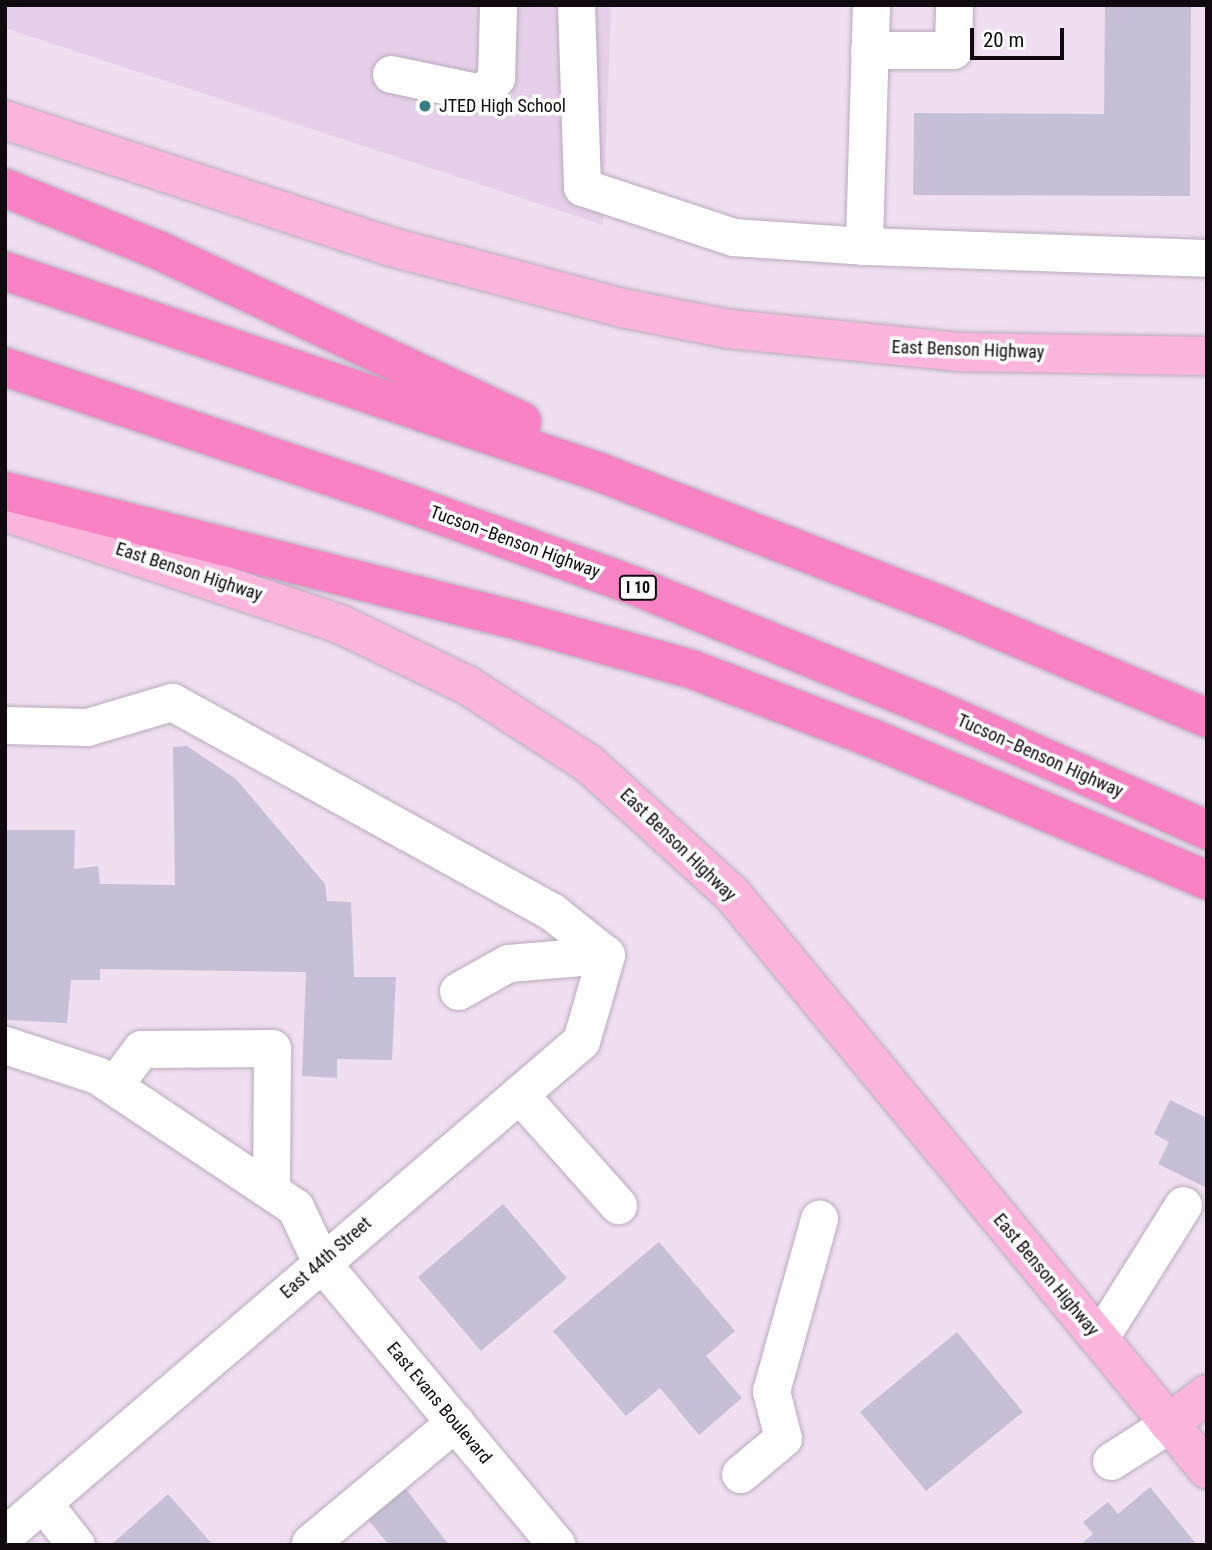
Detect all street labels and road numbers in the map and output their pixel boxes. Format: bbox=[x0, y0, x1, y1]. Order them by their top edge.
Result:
street label: East Benson Highway bbox=[891, 337, 1045, 363]
street label: Tucson–Benson Highway bbox=[427, 501, 603, 583]
street label: East Benson Highway bbox=[113, 538, 265, 606]
road number: I 10 bbox=[619, 576, 657, 600]
street label: Tucson–Benson Highway bbox=[954, 710, 1126, 802]
street label: East Benson Highway bbox=[616, 784, 740, 906]
street label: East Benson Highway bbox=[989, 1210, 1103, 1340]
street label: East 44th Street bbox=[276, 1213, 376, 1303]
street label: East Evans Boulevard bbox=[382, 1338, 496, 1468]

